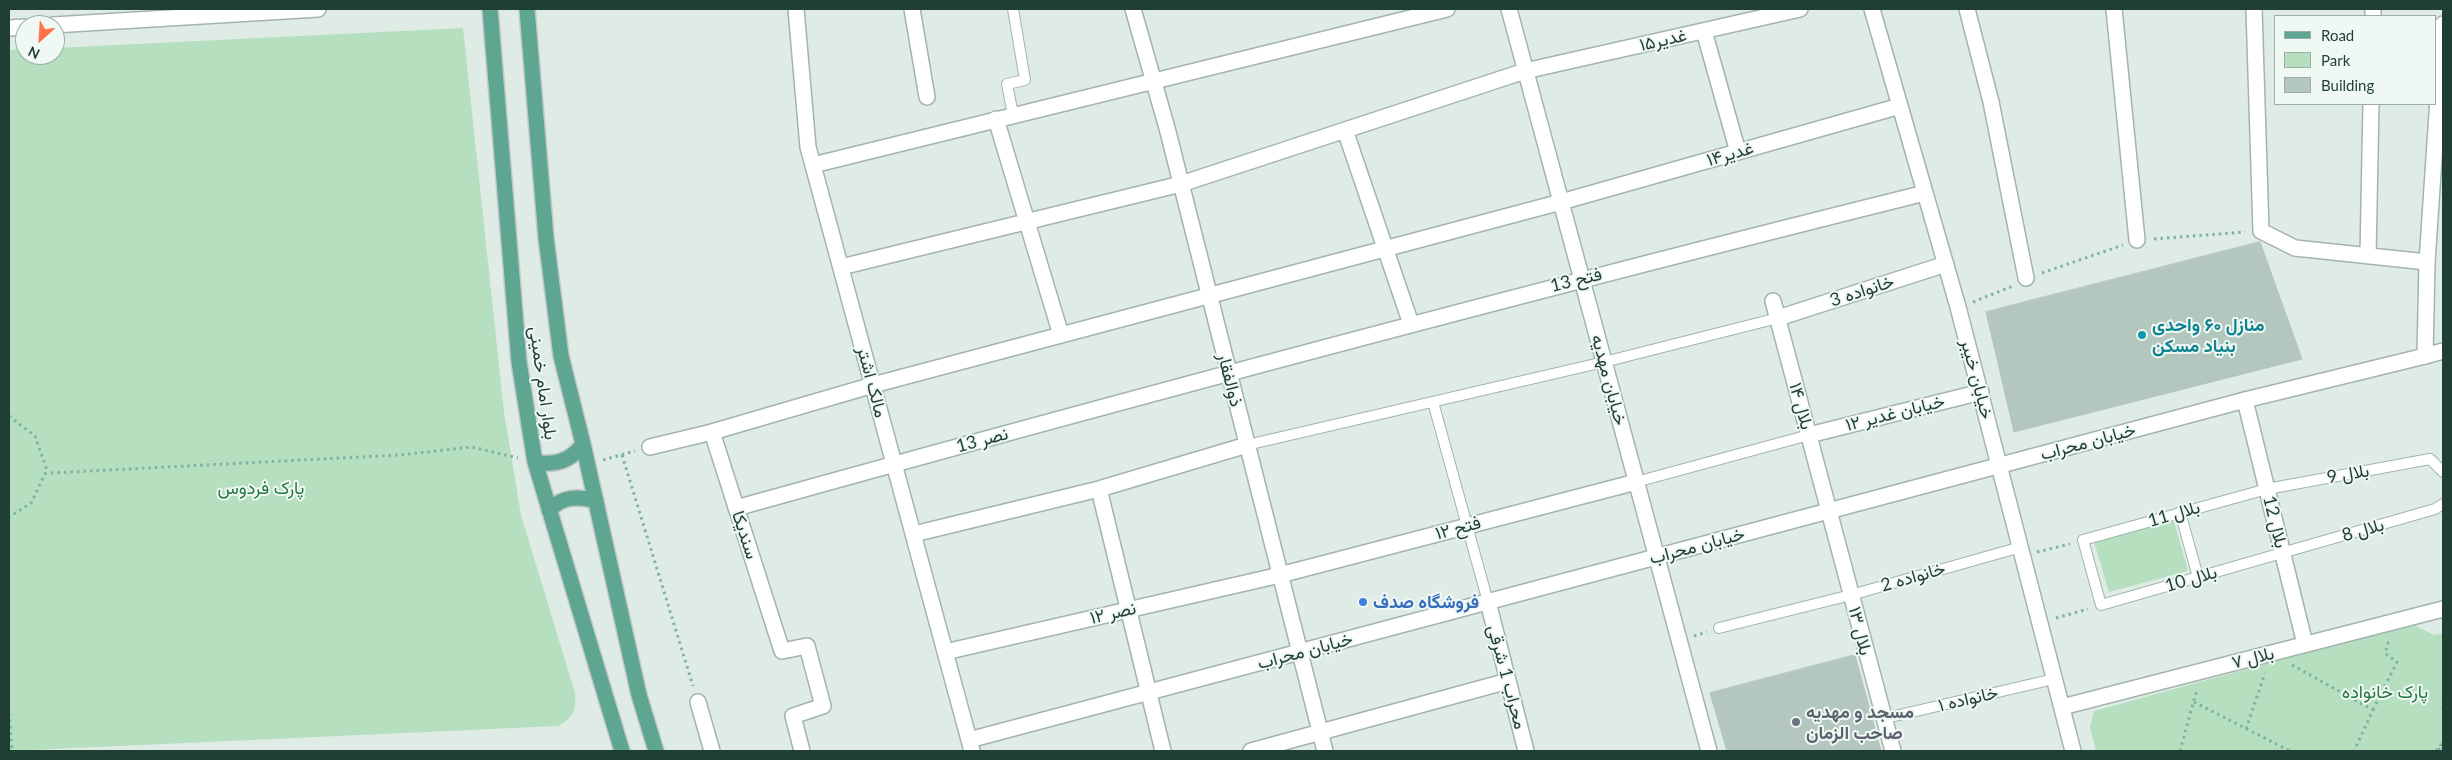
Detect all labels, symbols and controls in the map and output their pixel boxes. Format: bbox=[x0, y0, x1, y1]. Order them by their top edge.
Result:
north arrow bbox=[15, 15, 65, 65]
legend bbox=[2274, 15, 2437, 105]
street label: غدیر۱۵ bbox=[1637, 24, 1689, 56]
text: Road bbox=[2321, 26, 2354, 44]
text: N bbox=[25, 43, 42, 63]
text: Park bbox=[2321, 51, 2350, 69]
text: Building bbox=[2321, 76, 2374, 94]
street label: غدیر۱۴ bbox=[1704, 137, 1756, 171]
street label: فتح 13 bbox=[1548, 263, 1604, 297]
street label: خانواده 3 bbox=[1827, 271, 1897, 311]
place label: منازل ۶۰ واحدی بنیاد مسکن bbox=[2152, 314, 2265, 356]
street label: بلوار امام خمینی bbox=[524, 325, 562, 441]
marker: منازل ۶۰ واحدی بنیاد مسکن bbox=[2136, 329, 2148, 341]
street label: خیابان مهدیه bbox=[1587, 332, 1631, 428]
street label: خیابان خیبر bbox=[1956, 337, 1998, 421]
street label: مالک اشتر bbox=[852, 344, 892, 420]
street label: ذوالفقار bbox=[1213, 351, 1247, 409]
street label: بلال ۱۴ bbox=[1784, 380, 1818, 432]
street label: خیابان غدیر ۱۲ bbox=[1843, 390, 1947, 436]
street label: خیابان محراب bbox=[2038, 419, 2138, 465]
street label: نصر 13 bbox=[954, 423, 1010, 457]
street label: بلال 9 bbox=[2325, 460, 2371, 488]
park label: پارک فردوس bbox=[218, 477, 304, 499]
street label: بلال 12 bbox=[2258, 494, 2292, 550]
street label: بلال 11 bbox=[2145, 496, 2203, 532]
street label: سندیکا bbox=[727, 508, 763, 562]
street label: فتح ۱۲ bbox=[1433, 512, 1483, 544]
street label: بلال 8 bbox=[2339, 514, 2387, 546]
street label: خیابان محراب bbox=[1647, 523, 1747, 569]
street label: خانواده 2 bbox=[1878, 558, 1948, 596]
street label: بلال 10 bbox=[2162, 561, 2220, 597]
place label: فروشگاه صدف bbox=[1373, 591, 1479, 613]
marker: فروشگاه صدف bbox=[1357, 596, 1369, 608]
street label: نصر ۱۲ bbox=[1088, 597, 1138, 629]
street label: بلال ۱۳ bbox=[1844, 604, 1876, 658]
street label: محراب 1 شرقی bbox=[1483, 623, 1531, 731]
street label: خیابان محراب bbox=[1255, 628, 1355, 674]
street label: بلال ۷ bbox=[2230, 642, 2276, 674]
park label: پارک خانواده bbox=[2342, 681, 2428, 703]
street label: خانواده ۱ bbox=[1936, 682, 2000, 716]
place label: مسجد و مهدیه صاحب الزمان bbox=[1806, 701, 1914, 744]
marker: مسجد و مهدیه صاحب الزمان bbox=[1790, 716, 1802, 728]

